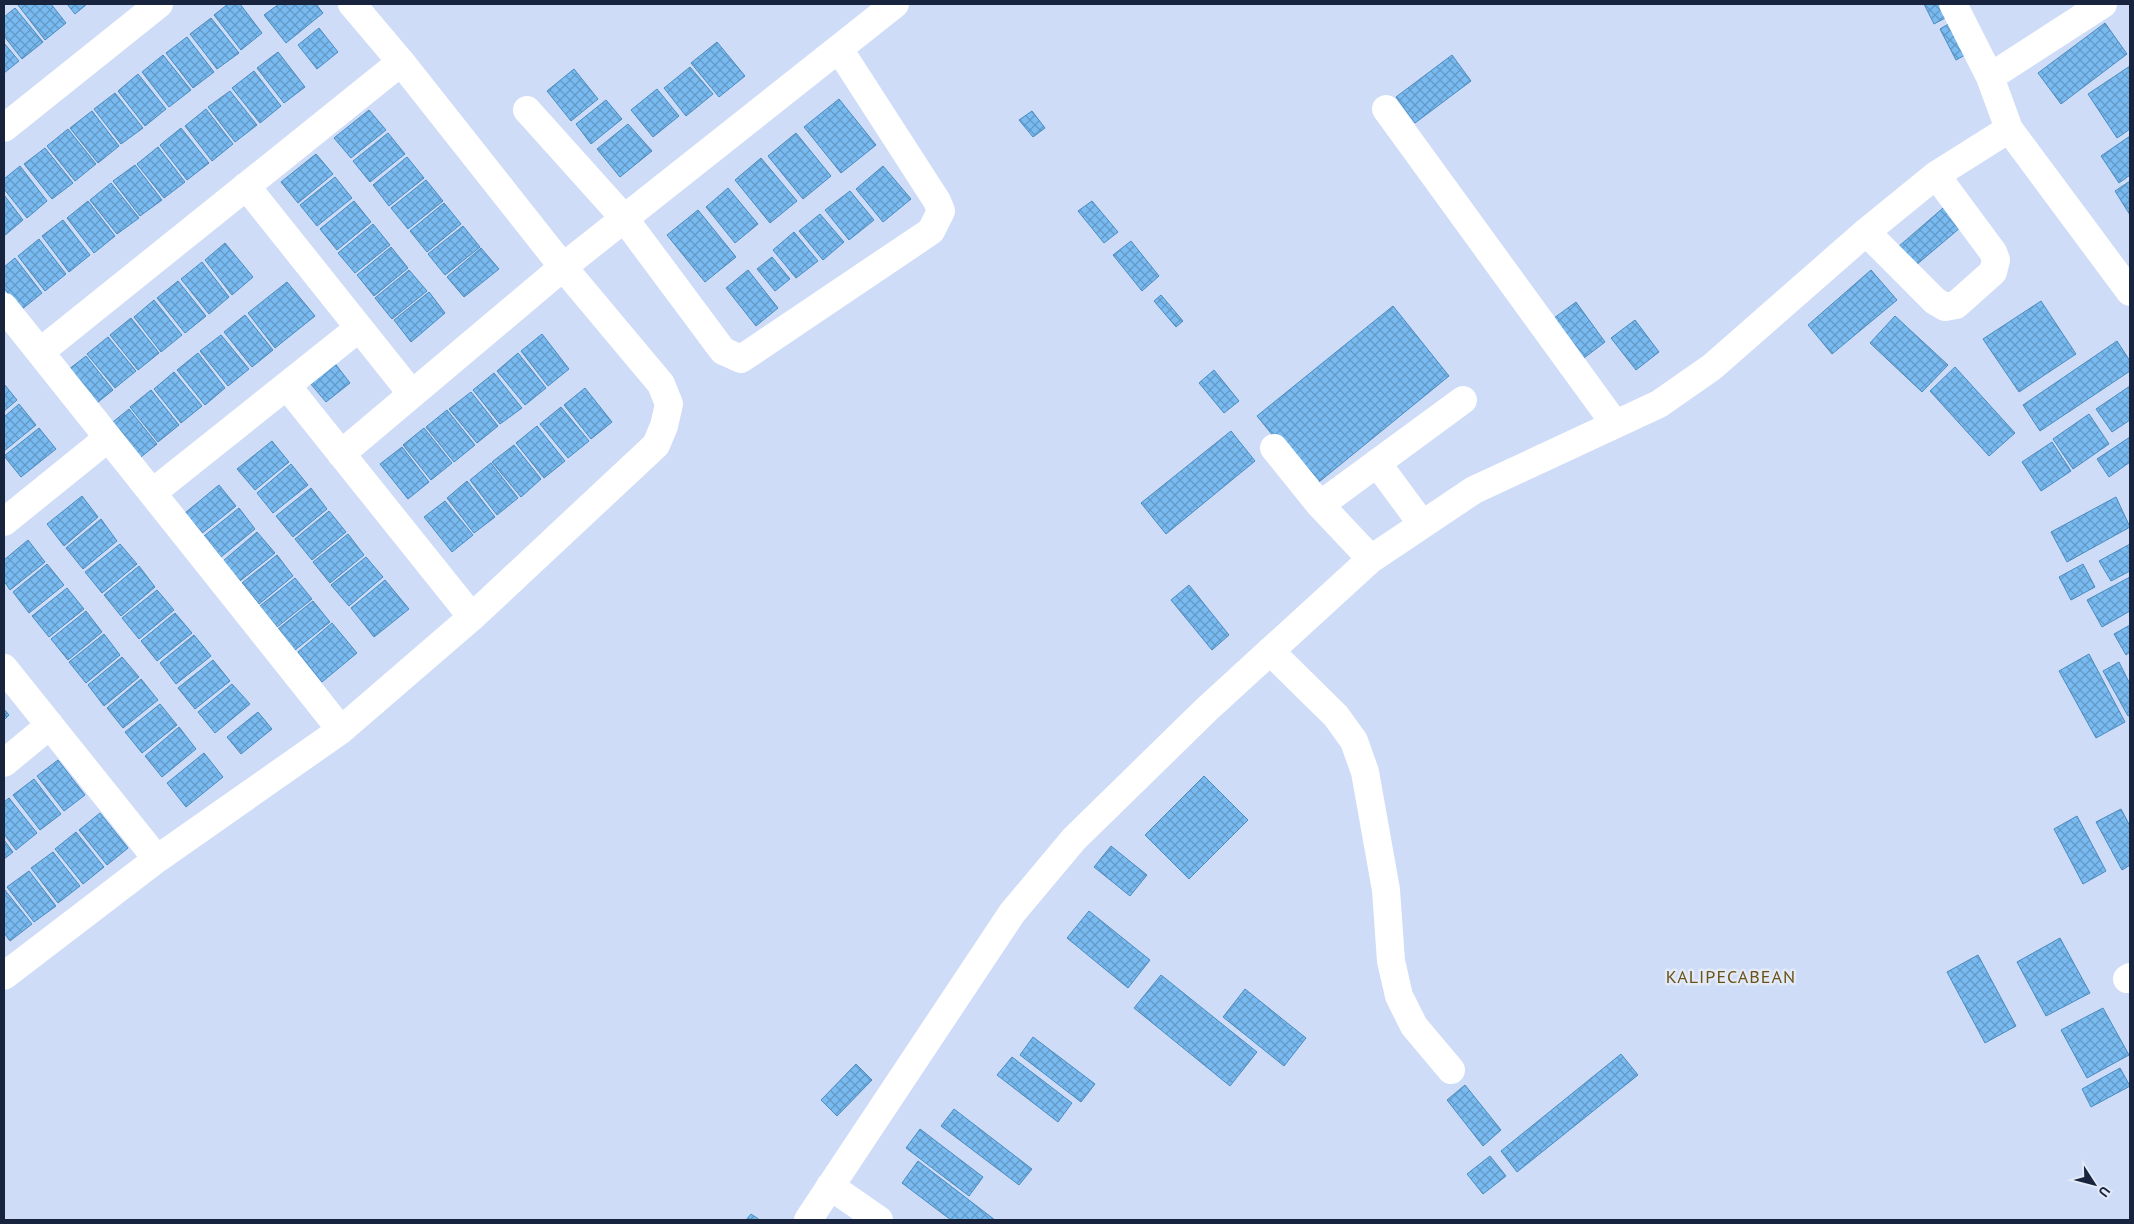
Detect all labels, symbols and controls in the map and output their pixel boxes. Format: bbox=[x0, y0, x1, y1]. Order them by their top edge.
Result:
district label: KALIPECABEAN bbox=[1666, 965, 1796, 988]
north arrow bbox=[2069, 1159, 2119, 1209]
text: U bbox=[2095, 1183, 2114, 1200]

